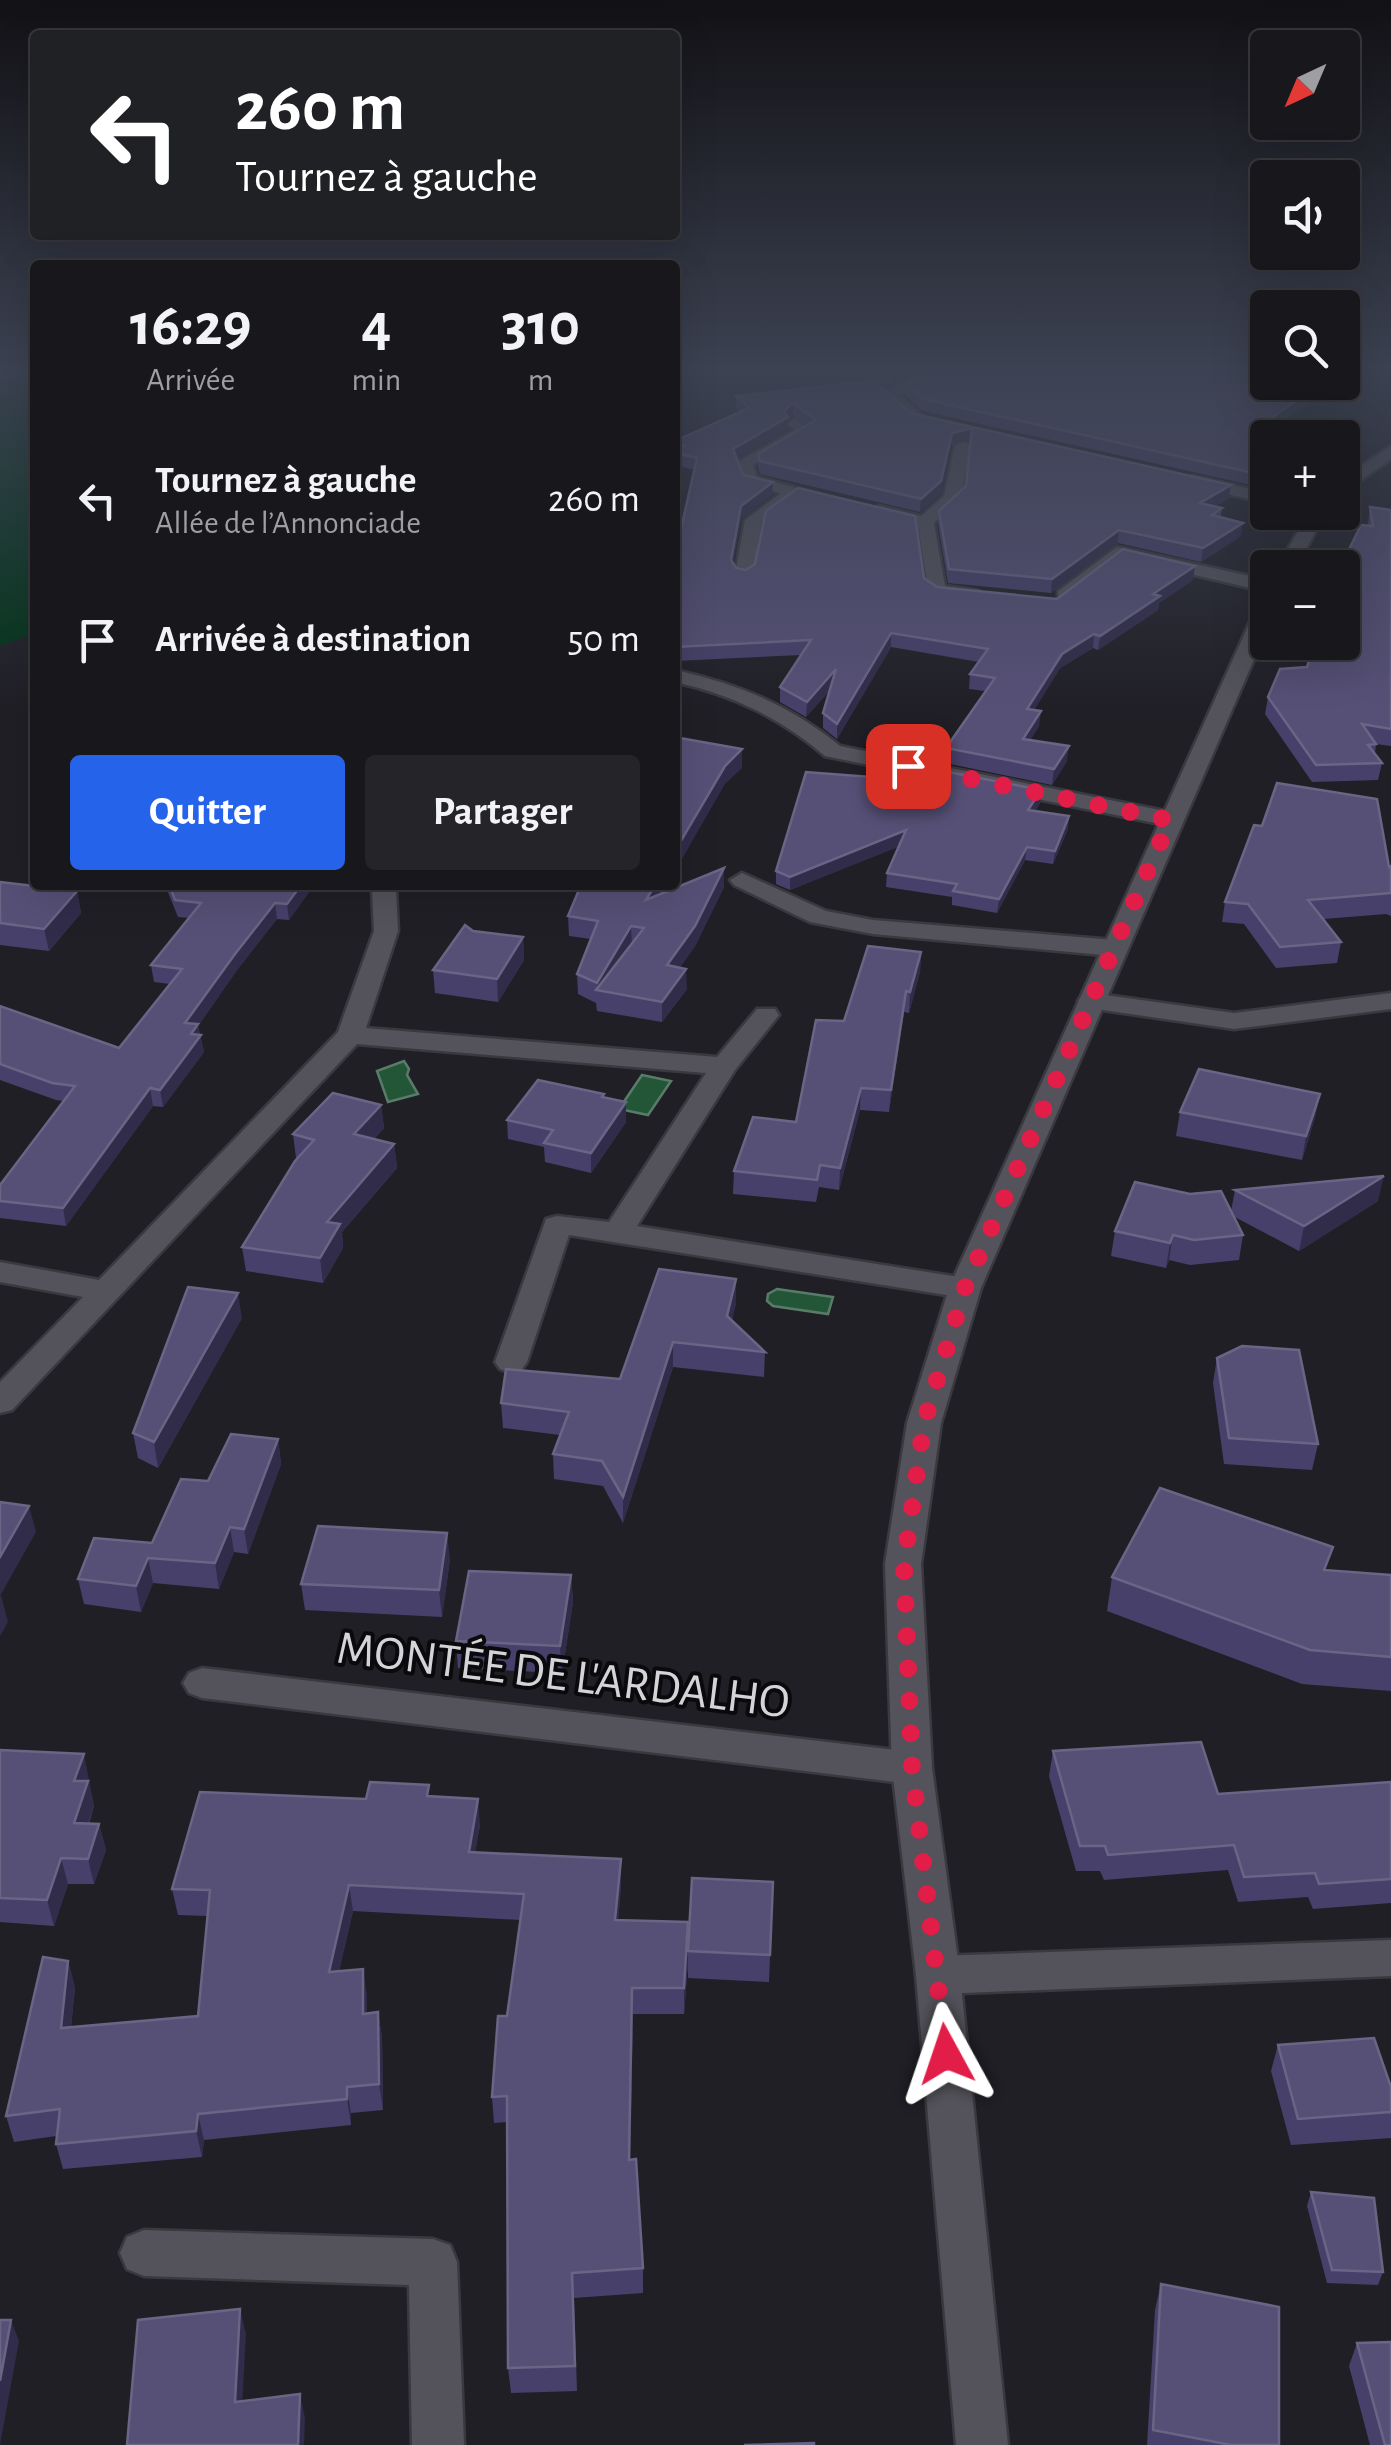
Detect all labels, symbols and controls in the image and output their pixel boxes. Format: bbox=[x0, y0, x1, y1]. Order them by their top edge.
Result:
north arrow bbox=[1250, 30, 1360, 140]
map controls bbox=[1250, 30, 1360, 660]
icon: left bbox=[70, 70, 200, 200]
text: 260 m bbox=[235, 73, 405, 143]
text: Tournez à gauche bbox=[235, 155, 538, 200]
button: sound bbox=[1250, 160, 1360, 270]
button: search bbox=[1250, 290, 1360, 400]
text: 16:29 bbox=[130, 296, 252, 356]
text: 4 bbox=[361, 296, 391, 356]
text: 310 bbox=[501, 296, 580, 356]
text: Arrivée bbox=[146, 364, 235, 396]
text: min bbox=[351, 364, 401, 396]
text: m bbox=[528, 364, 553, 396]
button: + bbox=[1250, 420, 1360, 530]
text: Tournez à gauche bbox=[155, 462, 417, 500]
icon: left bbox=[70, 473, 125, 528]
text: 260 m bbox=[548, 481, 640, 519]
text: Allée de l’Annonciade bbox=[155, 507, 421, 539]
button: − bbox=[1250, 550, 1360, 660]
icon: arrive bbox=[70, 613, 125, 668]
text: Arrivée à destination bbox=[155, 621, 471, 659]
text: 50 m bbox=[567, 621, 640, 659]
pin bbox=[866, 724, 951, 809]
icon: arrive bbox=[881, 739, 936, 794]
button: Quitter bbox=[70, 755, 345, 870]
button: Partager bbox=[365, 755, 640, 870]
street label: MONTÉE DE L'ARDALHO bbox=[334, 1619, 793, 1728]
position arrow bbox=[894, 2002, 998, 2106]

